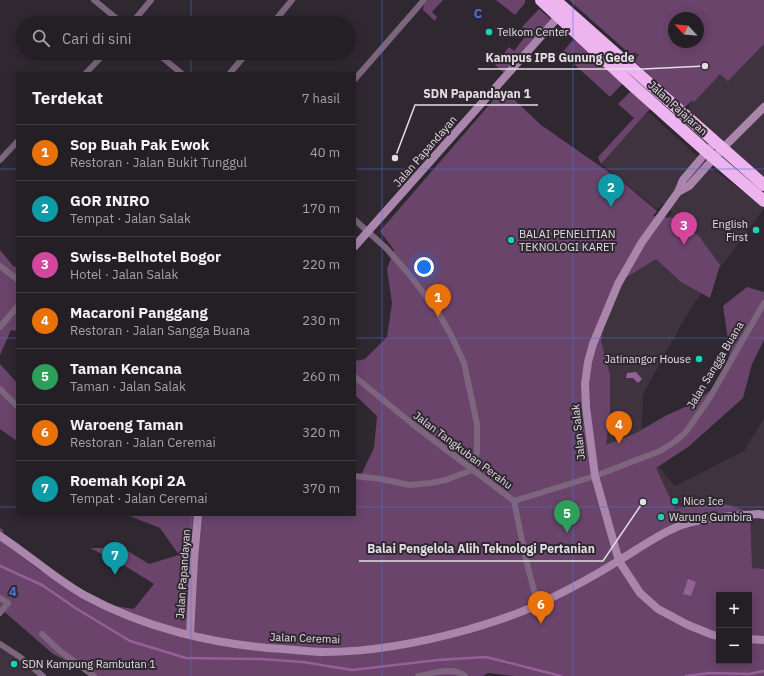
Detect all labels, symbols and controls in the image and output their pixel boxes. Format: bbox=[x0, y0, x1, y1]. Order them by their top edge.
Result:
text: C bbox=[474, 5, 483, 22]
north arrow bbox=[668, 12, 704, 48]
search box bbox=[16, 16, 356, 60]
place label: Telkom Center bbox=[497, 25, 569, 39]
icon: search bbox=[30, 27, 52, 49]
marker: Telkom Center bbox=[484, 27, 494, 37]
text: Cari di sini bbox=[62, 29, 131, 48]
callout: Kampus IPB Gunung Gede bbox=[478, 45, 643, 69]
text: Kampus IPB Gunung Gede bbox=[485, 50, 635, 65]
street label: Jalan Pajajaran bbox=[645, 78, 711, 138]
callout: SDN Papandayan 1 bbox=[415, 81, 538, 105]
text: SDN Papandayan 1 bbox=[423, 86, 531, 101]
text: Terdekat bbox=[32, 87, 103, 109]
text: 7 hasil bbox=[302, 90, 340, 107]
street label: Jalan Papandayan bbox=[390, 113, 460, 189]
text: Sop Buah Pak Ewok bbox=[70, 135, 209, 154]
text: 1 bbox=[41, 144, 49, 161]
text: 40 m bbox=[310, 144, 340, 161]
text: Restoran · Jalan Bukit Tunggul bbox=[70, 154, 247, 171]
pin: 2 bbox=[598, 174, 624, 207]
text: GOR INIRO bbox=[70, 191, 150, 210]
text: 2 bbox=[41, 200, 49, 217]
text: 170 m bbox=[302, 200, 340, 217]
text: Tempat · Jalan Salak bbox=[70, 210, 191, 227]
pin: 3 bbox=[671, 212, 697, 245]
place label: English First bbox=[712, 217, 748, 244]
marker: English First bbox=[751, 225, 761, 235]
place label: BALAI PENELITIAN TEKNOLOGI KARET bbox=[519, 227, 616, 254]
marker: BALAI PENELITIAN TEKNOLOGI KARET bbox=[506, 235, 516, 245]
text: Swiss-Belhotel Bogor bbox=[70, 247, 221, 266]
text: 3 bbox=[41, 256, 49, 273]
text: 220 m bbox=[302, 256, 340, 273]
your location bbox=[414, 257, 434, 277]
text: Hotel · Jalan Salak bbox=[70, 266, 178, 283]
pin: 1 bbox=[425, 284, 451, 317]
text: Macaroni Panggang bbox=[70, 303, 208, 322]
text: 4 bbox=[41, 312, 49, 329]
text: 230 m bbox=[302, 312, 340, 329]
street label: Jalan Sangga Buana bbox=[683, 319, 747, 411]
text: Restoran · Jalan Sangga Buana bbox=[70, 322, 250, 339]
place label: Jatinangor House bbox=[604, 352, 691, 366]
marker: Jatinangor House bbox=[694, 354, 704, 364]
text: Taman Kencana bbox=[70, 359, 182, 378]
text: 5 bbox=[41, 368, 49, 385]
text: 260 m bbox=[302, 368, 340, 385]
text: Taman · Jalan Salak bbox=[70, 378, 186, 395]
street label: Jalan Salak bbox=[568, 403, 588, 461]
street label: Jalan Tangkuban Perahu bbox=[411, 408, 515, 492]
pin: 4 bbox=[606, 411, 632, 444]
text: Waroeng Taman bbox=[70, 415, 183, 434]
text: 6 bbox=[41, 424, 49, 441]
text: 320 m bbox=[302, 424, 340, 441]
text: Restoran · Jalan Ceremai bbox=[70, 434, 216, 451]
text: Roemah Kopi 2A bbox=[70, 471, 186, 490]
text: 7 bbox=[41, 480, 49, 497]
text: 370 m bbox=[302, 480, 340, 497]
text: Tempat · Jalan Ceremai bbox=[70, 490, 208, 507]
place label: Nice Ice bbox=[683, 494, 723, 508]
marker: Nice Ice bbox=[670, 496, 680, 506]
pin: 5 bbox=[554, 500, 580, 533]
place label: Warung Gumbira bbox=[669, 510, 752, 524]
marker: Warung Gumbira bbox=[656, 512, 666, 522]
street label: Jalan Papandayan bbox=[173, 529, 193, 619]
callout: Balai Pengelola Alih Teknologi Pertanian bbox=[359, 537, 603, 561]
text: Balai Pengelola Alih Teknologi Pertanian bbox=[367, 541, 595, 556]
pin: 7 bbox=[102, 542, 128, 575]
text: 4 bbox=[9, 583, 17, 600]
pin: 6 bbox=[528, 591, 554, 624]
map controls bbox=[716, 592, 752, 664]
button: + bbox=[716, 592, 752, 628]
button: − bbox=[716, 628, 752, 664]
street label: Jalan Ceremai bbox=[270, 630, 340, 646]
place label: SDN Kampung Rambutan 1 bbox=[22, 657, 156, 671]
marker: SDN Kampung Rambutan 1 bbox=[9, 659, 19, 669]

